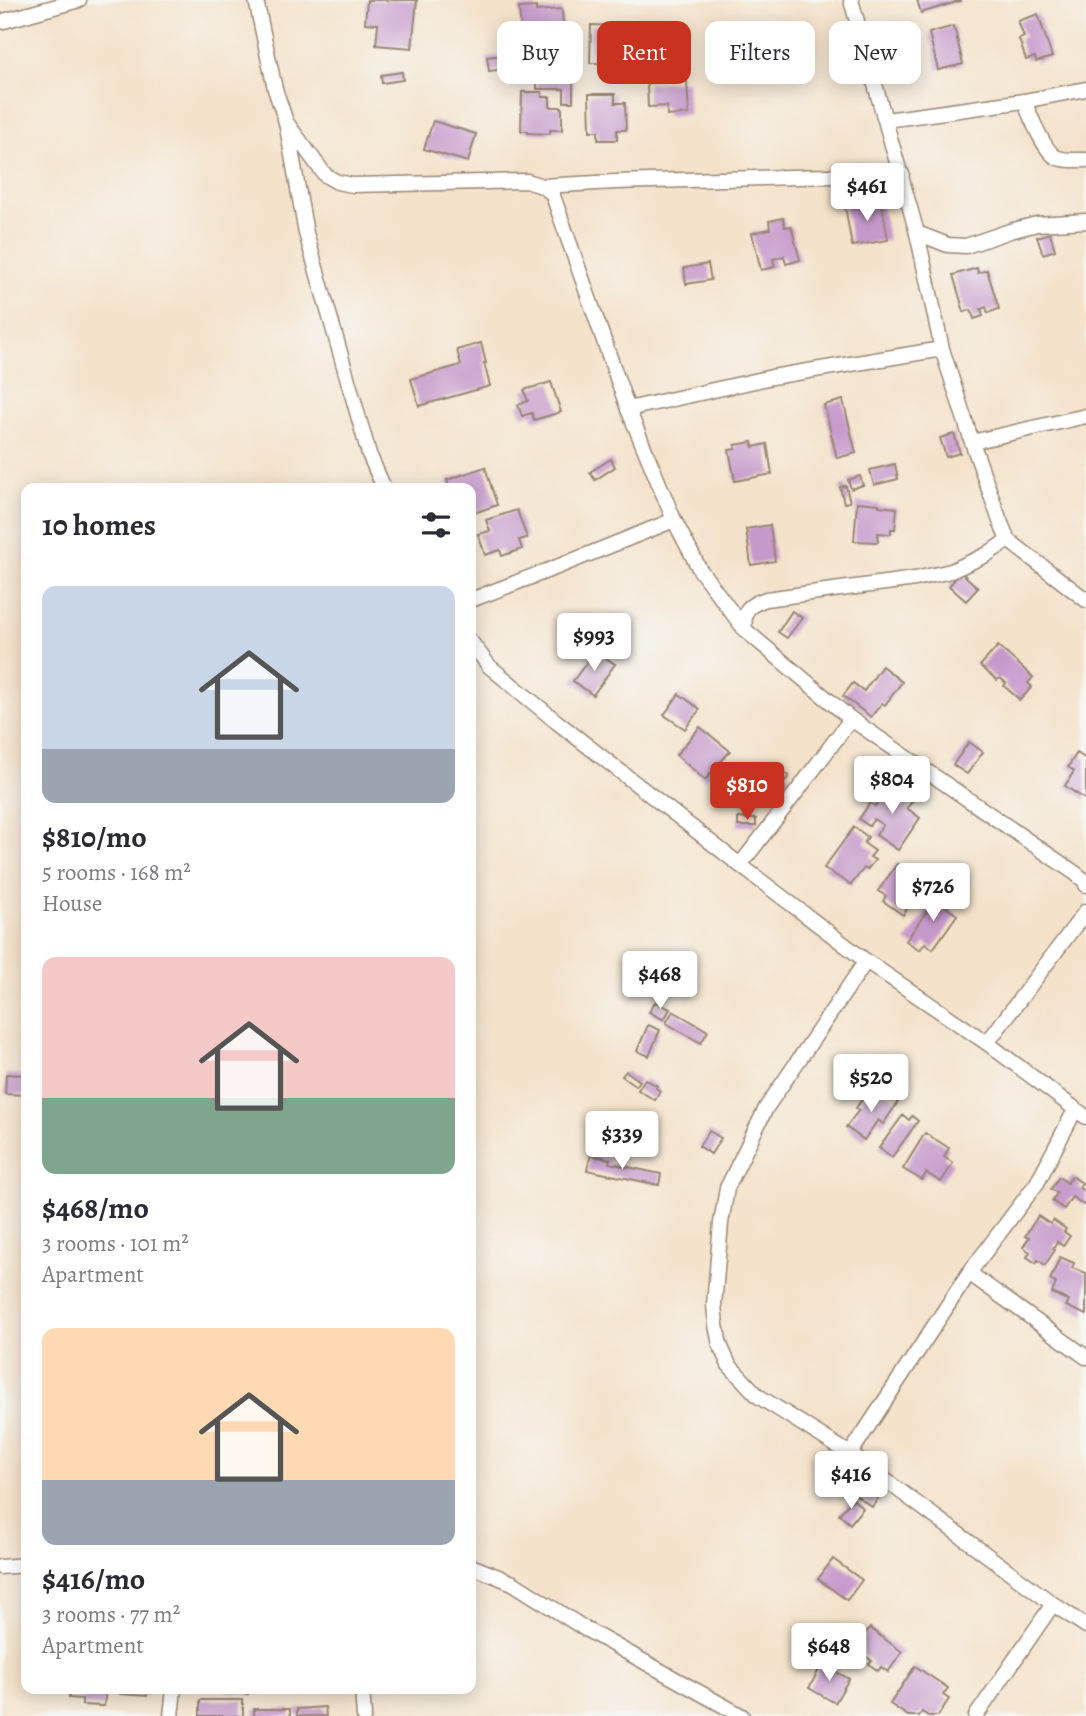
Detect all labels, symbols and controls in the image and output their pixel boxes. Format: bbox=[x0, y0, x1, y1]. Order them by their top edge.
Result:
chip: Buy bbox=[497, 21, 583, 84]
chip: Rent bbox=[597, 21, 691, 84]
chip: Filters bbox=[705, 21, 815, 84]
chip: New bbox=[829, 21, 921, 84]
pin: $461 bbox=[826, 164, 908, 223]
text: $461 bbox=[847, 170, 887, 201]
text: 10 homes bbox=[42, 505, 156, 545]
icon: filters bbox=[417, 506, 455, 544]
pin: $993 bbox=[553, 614, 635, 673]
text: $993 bbox=[573, 620, 615, 651]
icon: home bbox=[186, 632, 312, 758]
pin: $804 bbox=[851, 756, 933, 816]
pin: $810 bbox=[706, 762, 788, 822]
text: $804 bbox=[870, 763, 914, 794]
text: $810 bbox=[726, 769, 768, 800]
text: $810/mo bbox=[42, 817, 147, 857]
text: 5 rooms · 168 m² bbox=[42, 857, 191, 888]
pin: $726 bbox=[892, 864, 974, 923]
text: $726 bbox=[912, 870, 954, 901]
text: House bbox=[42, 888, 102, 919]
pin: $468 bbox=[619, 951, 701, 1011]
text: $468 bbox=[638, 958, 682, 989]
icon: home bbox=[186, 1003, 312, 1129]
pin: $520 bbox=[830, 1054, 912, 1114]
text: $520 bbox=[849, 1061, 893, 1092]
pin: $339 bbox=[581, 1112, 663, 1171]
text: $339 bbox=[601, 1118, 643, 1149]
text: $468/mo bbox=[42, 1188, 149, 1228]
text: 3 rooms · 101 m² bbox=[42, 1228, 189, 1259]
text: Apartment bbox=[42, 1259, 144, 1290]
icon: home bbox=[186, 1374, 312, 1500]
pin: $416 bbox=[810, 1452, 892, 1511]
text: $416 bbox=[831, 1458, 871, 1489]
text: $416/mo bbox=[42, 1559, 145, 1599]
text: 3 rooms · 77 m² bbox=[42, 1599, 180, 1630]
pin: $648 bbox=[788, 1624, 870, 1683]
text: Apartment bbox=[42, 1630, 144, 1661]
text: $648 bbox=[807, 1630, 851, 1661]

